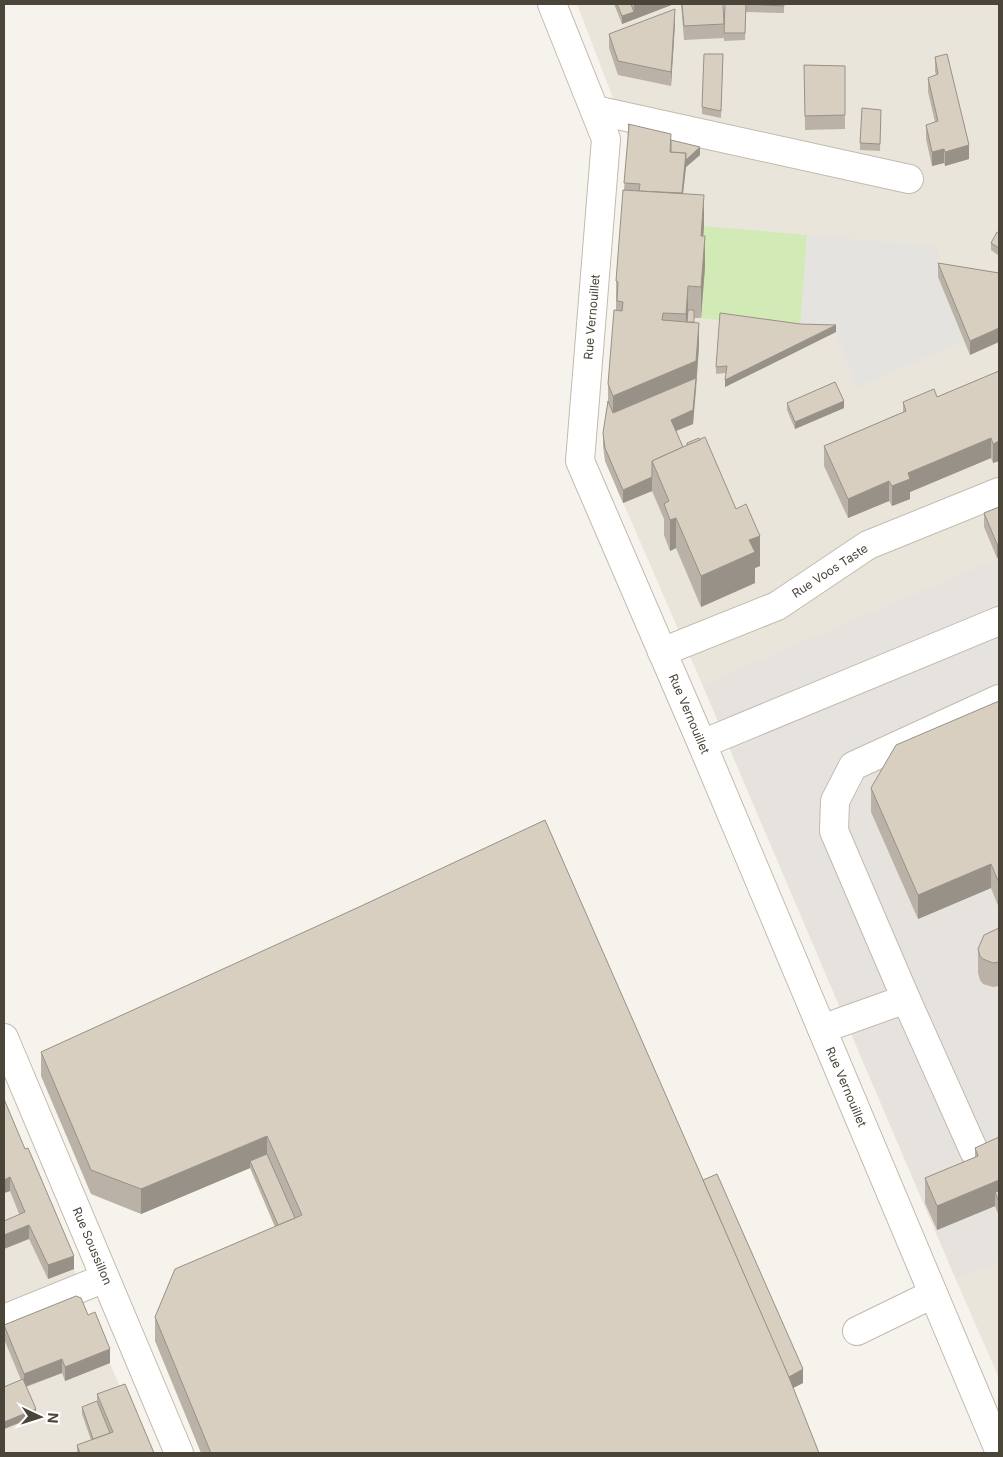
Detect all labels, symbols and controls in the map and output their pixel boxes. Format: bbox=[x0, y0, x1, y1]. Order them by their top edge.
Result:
street label: Rue Vernouillet bbox=[580, 274, 603, 360]
street label: Rue Voos Taste bbox=[789, 540, 871, 601]
street label: Rue Vernouillet bbox=[666, 671, 713, 756]
street label: Rue Vernouillet bbox=[823, 1044, 870, 1129]
street label: Rue Soussillon bbox=[69, 1205, 116, 1287]
north arrow bbox=[15, 1392, 65, 1442]
text: N bbox=[45, 1412, 62, 1424]

